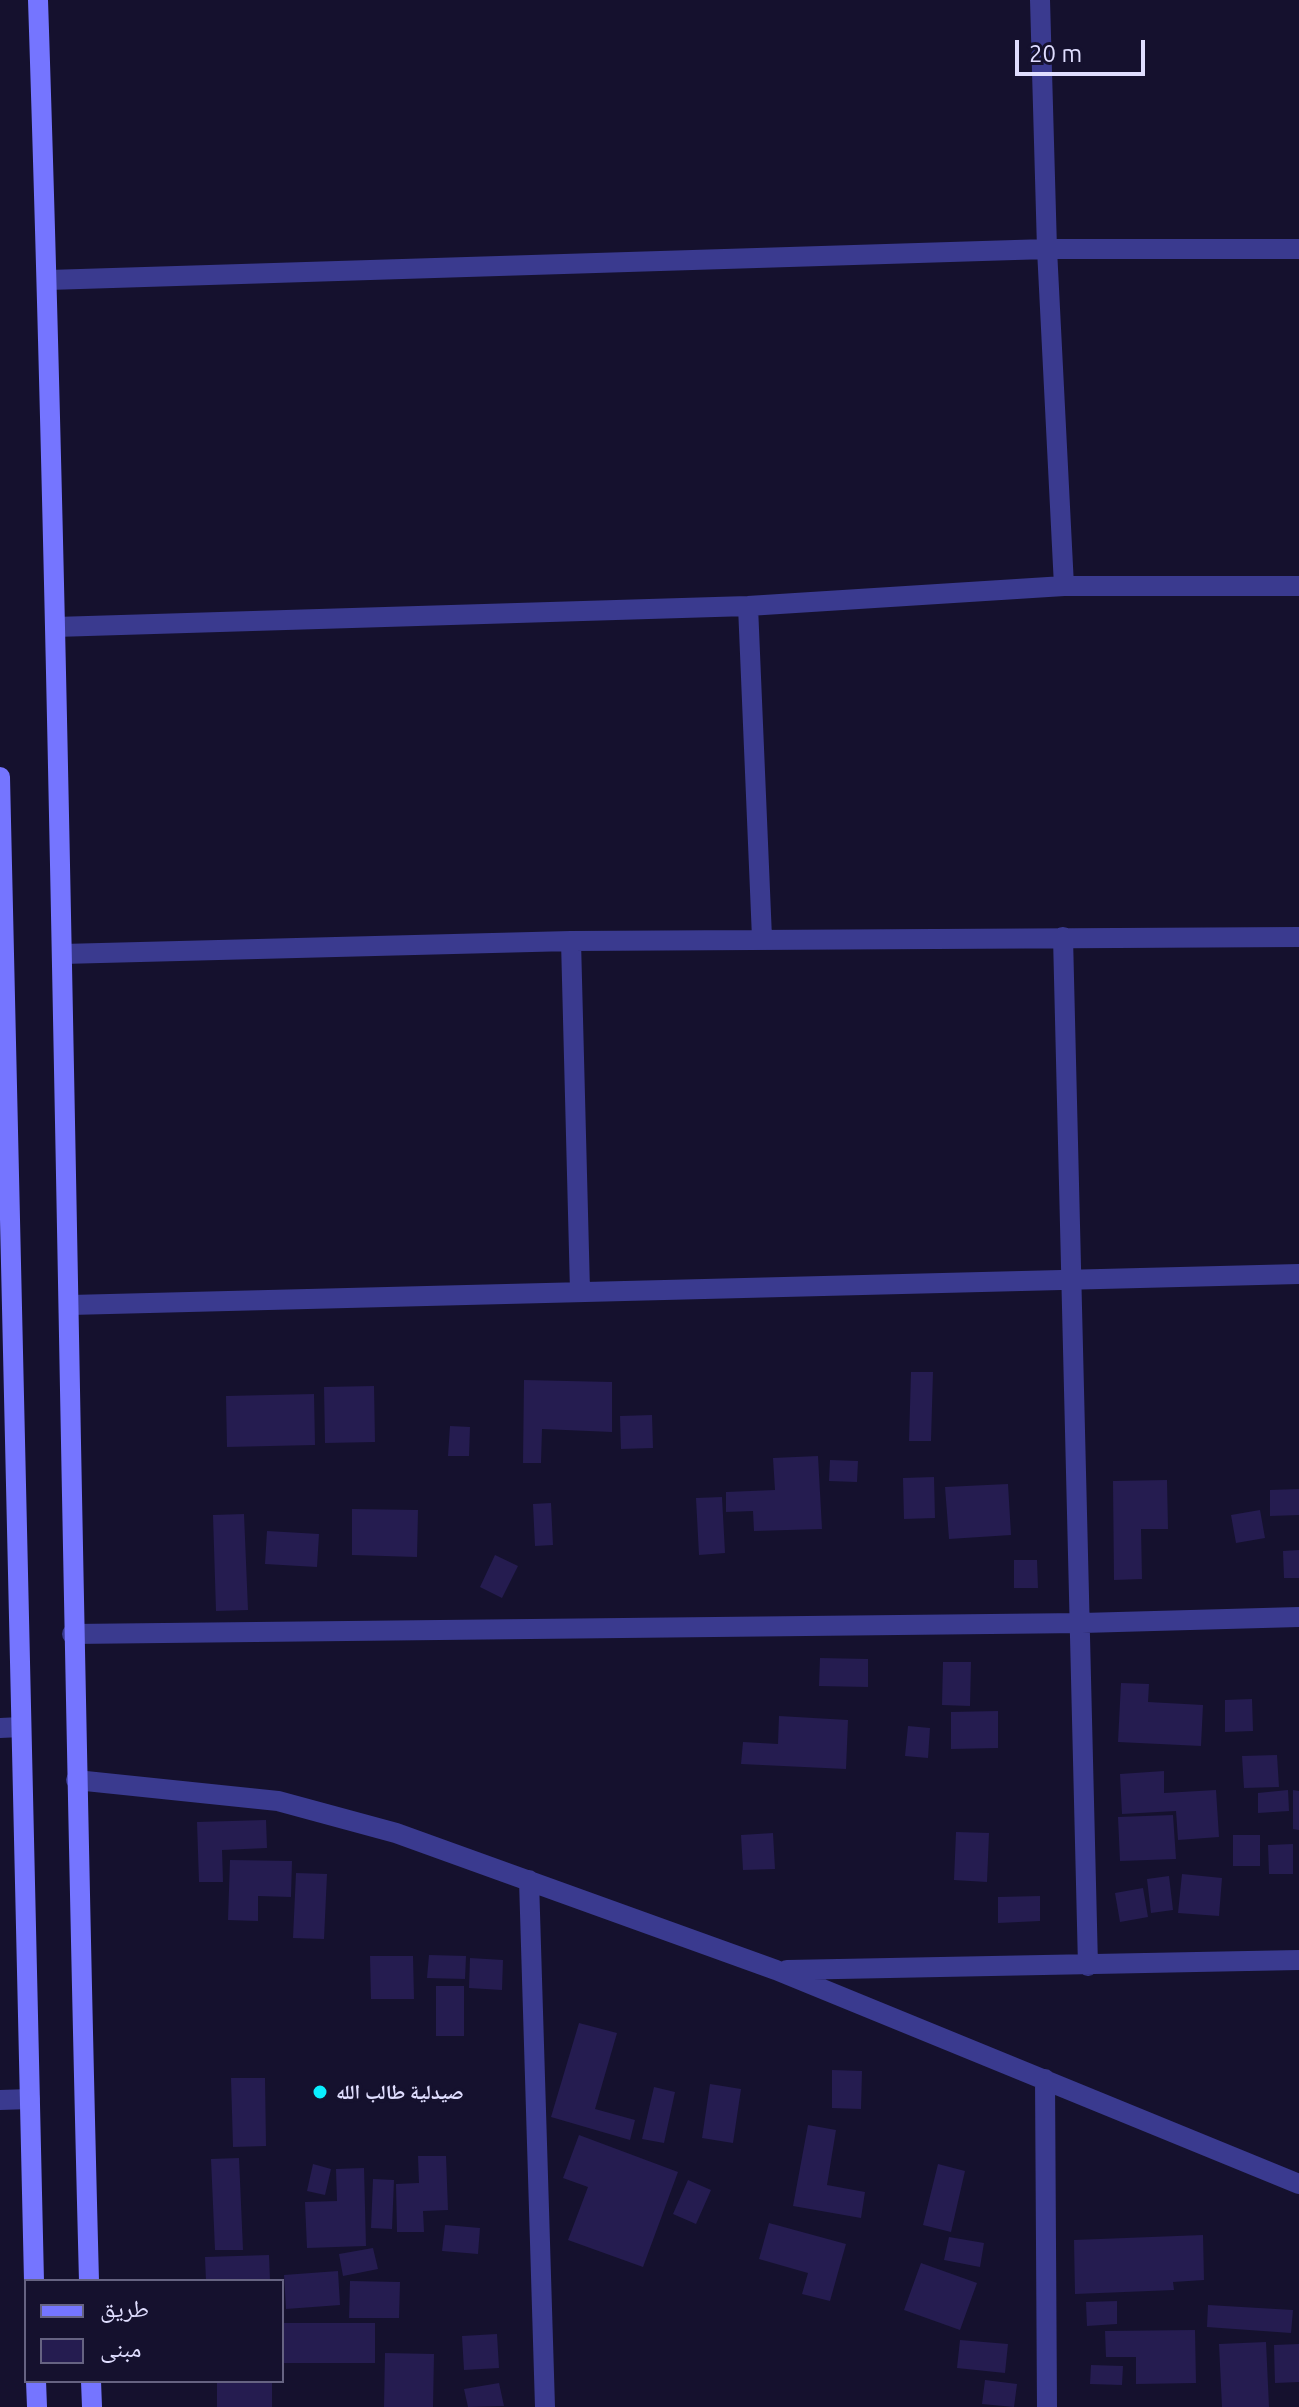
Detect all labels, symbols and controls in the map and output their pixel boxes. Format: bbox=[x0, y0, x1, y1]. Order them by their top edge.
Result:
scale bar bbox=[1019, 24, 1149, 74]
text: 20 m bbox=[1029, 40, 1082, 67]
place label: صيدلية طالب الله bbox=[336, 2080, 464, 2104]
marker: صيدلية طالب الله bbox=[311, 2083, 329, 2101]
legend bbox=[24, 2279, 284, 2383]
text: طريق bbox=[100, 2295, 149, 2322]
text: مبنى bbox=[100, 2335, 141, 2362]

